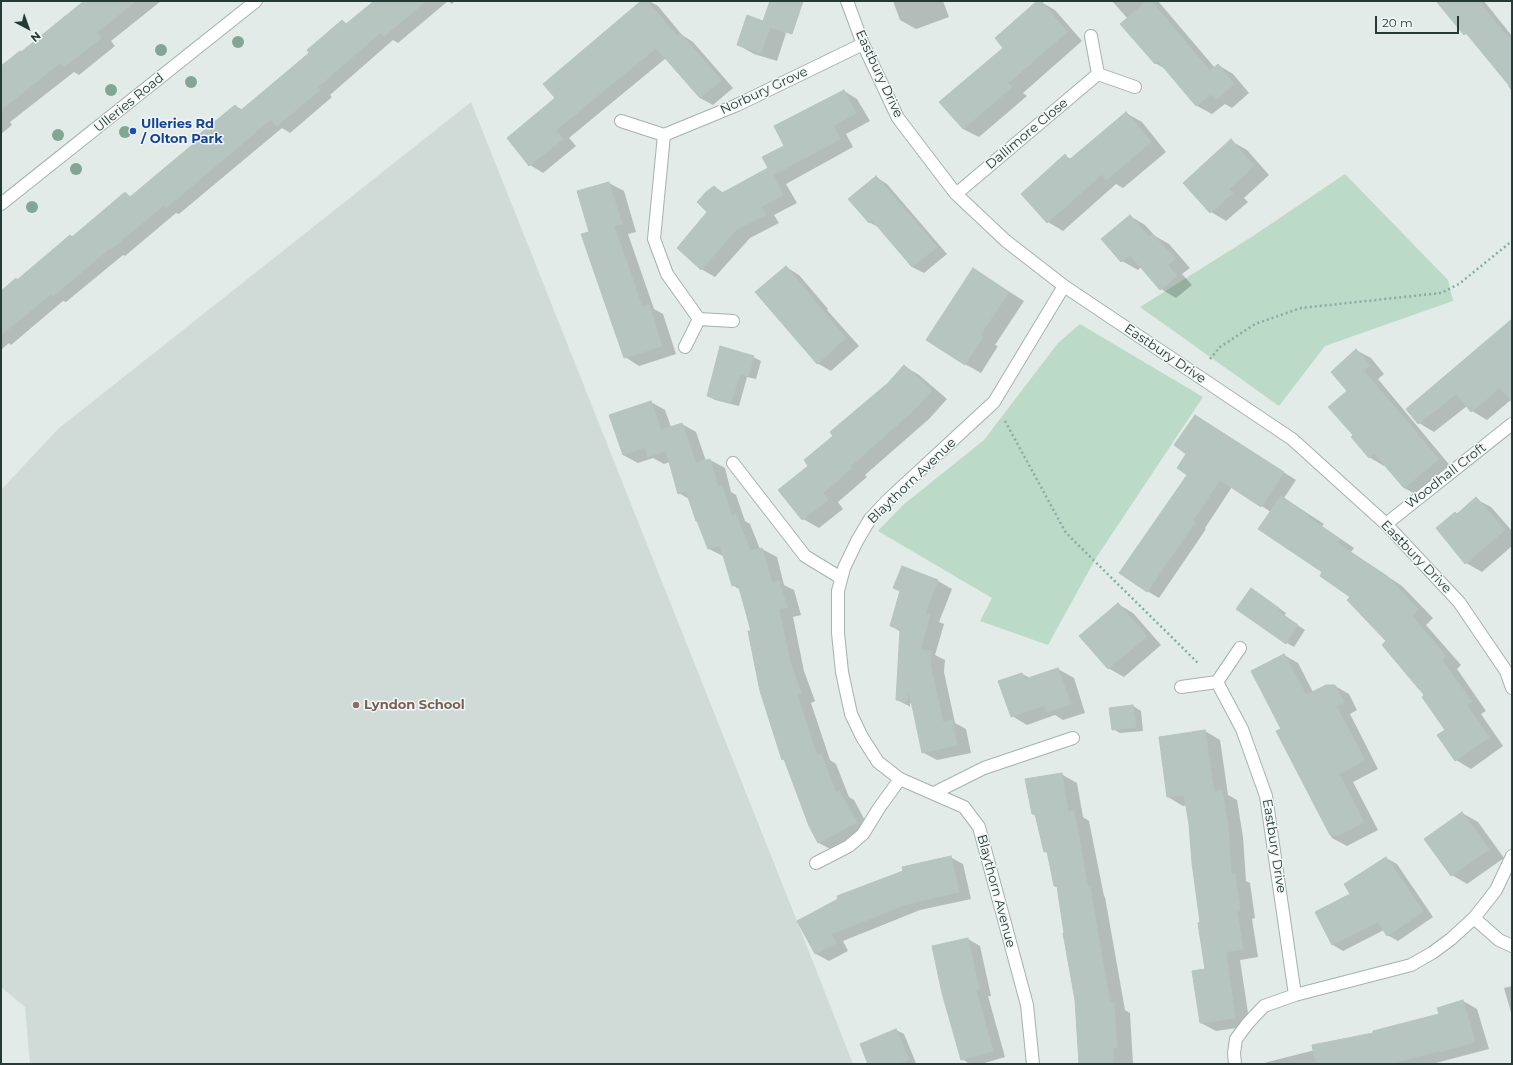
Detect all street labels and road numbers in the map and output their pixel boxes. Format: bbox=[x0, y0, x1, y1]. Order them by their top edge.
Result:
street label: Eastbury Drive bbox=[852, 28, 906, 120]
street label: Norbury Grove bbox=[718, 64, 810, 118]
street label: Ulleries Road bbox=[91, 70, 167, 136]
street label: Dallimore Close bbox=[983, 95, 1071, 173]
street label: Eastbury Drive bbox=[1121, 321, 1209, 387]
street label: Blaythorn Avenue bbox=[865, 435, 959, 527]
street label: Woodhall Croft bbox=[1403, 440, 1489, 512]
street label: Eastbury Drive bbox=[1377, 517, 1455, 597]
street label: Eastbury Drive bbox=[1259, 798, 1289, 894]
street label: Blaythorn Avenue bbox=[973, 833, 1019, 949]

